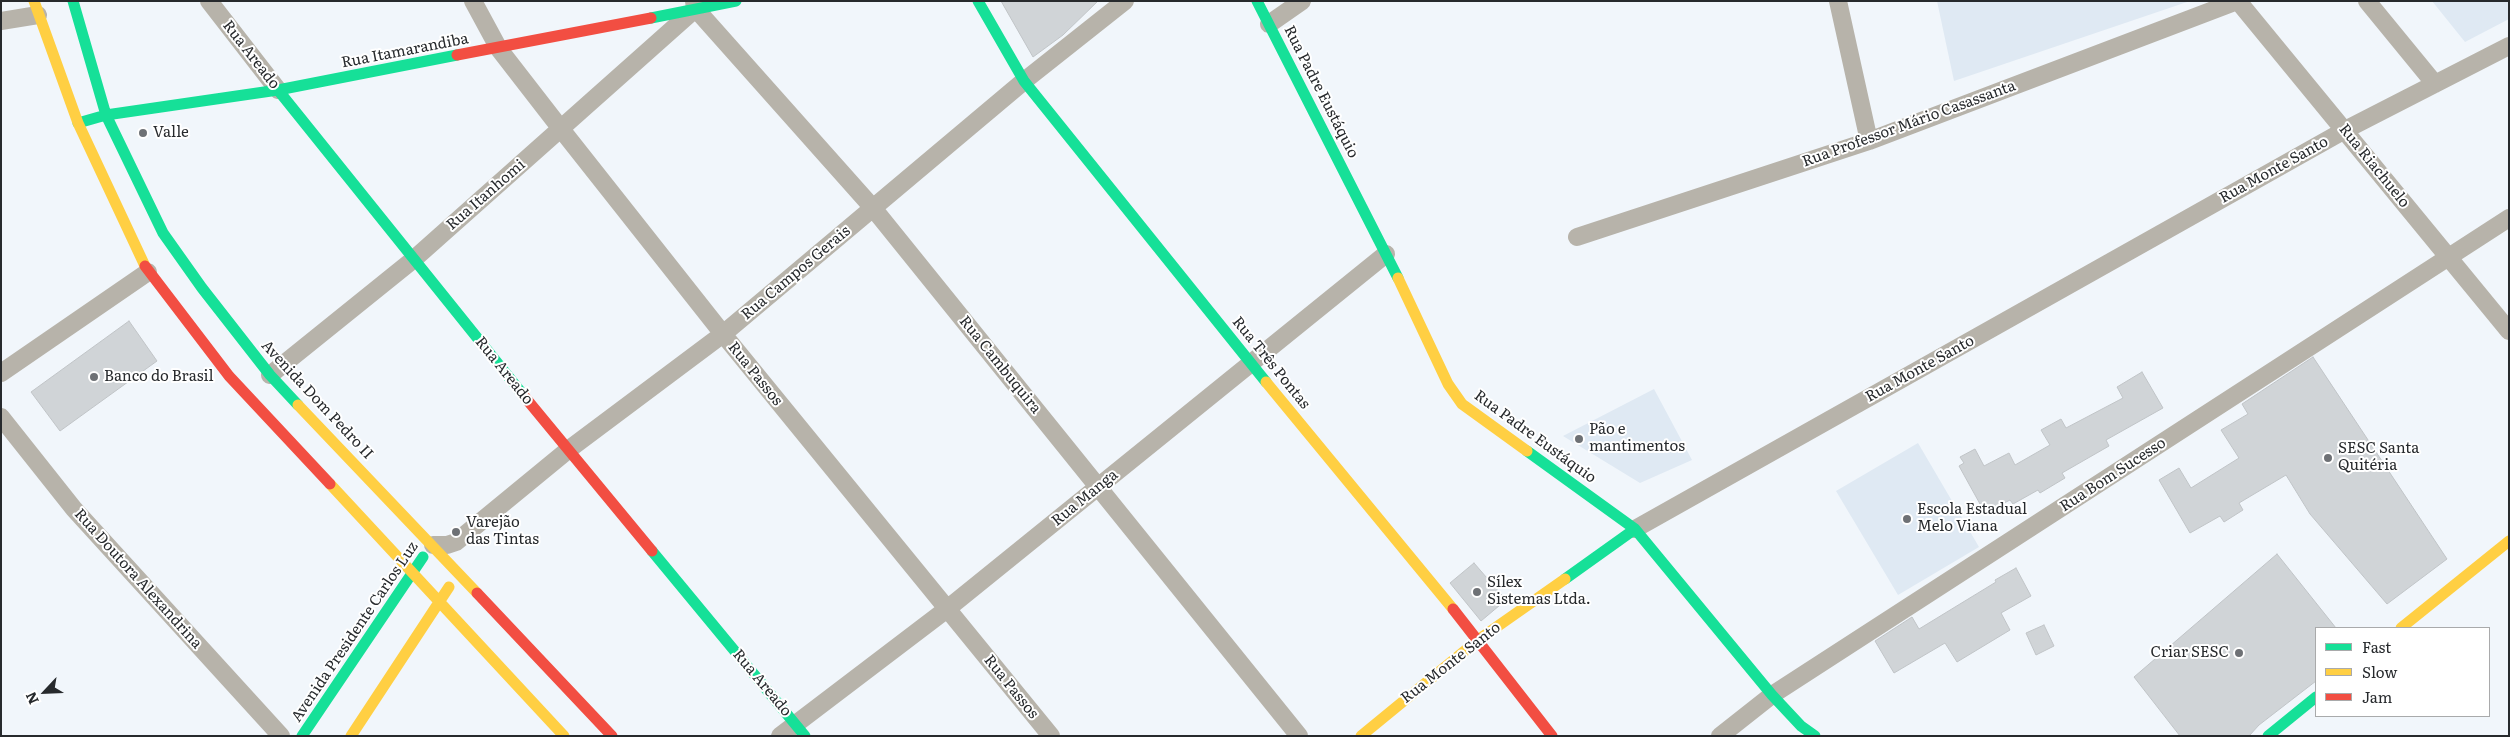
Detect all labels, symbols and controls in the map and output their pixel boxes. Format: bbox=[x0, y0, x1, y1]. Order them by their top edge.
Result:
street label: Rua Areado bbox=[219, 17, 283, 93]
street label: Rua Padre Eustáquio bbox=[1280, 23, 1362, 161]
street label: Rua Itamarandiba bbox=[340, 30, 470, 72]
street label: Rua Professor Mário Casassanta bbox=[1800, 77, 2018, 171]
street label: Rua Riachuelo bbox=[2335, 121, 2413, 211]
place label: Valle bbox=[153, 124, 189, 142]
marker: Valle bbox=[137, 127, 149, 139]
street label: Rua Monte Santo bbox=[2217, 133, 2331, 207]
street label: Rua Itanhomi bbox=[443, 156, 529, 234]
street label: Rua Campos Gerais bbox=[738, 222, 854, 324]
street label: Rua Cambuquira bbox=[955, 313, 1045, 417]
street label: Rua Três Pontas bbox=[1228, 313, 1314, 413]
street label: Rua Monte Santo bbox=[1863, 332, 1977, 406]
street label: Rua Areado bbox=[471, 333, 537, 409]
street label: Avenida Dom Pedro II bbox=[257, 337, 377, 463]
street label: Rua Passos bbox=[724, 339, 786, 409]
place label: Banco do Brasil bbox=[104, 368, 213, 386]
marker: Banco do Brasil bbox=[88, 371, 100, 383]
street label: Rua Padre Eustáquio bbox=[1471, 387, 1599, 487]
place label: Pão e mantimentos bbox=[1589, 421, 1685, 456]
marker: Pão e mantimentos bbox=[1573, 433, 1585, 445]
street label: Rua Bom Sucesso bbox=[2057, 434, 2169, 516]
place label: SESC Santa Quitéria bbox=[2338, 440, 2419, 475]
marker: SESC Santa Quitéria bbox=[2322, 452, 2334, 464]
street label: Rua Manga bbox=[1048, 466, 1122, 530]
place label: Escola Estadual Melo Viana bbox=[1917, 501, 2027, 536]
street label: Rua Doutora Alexandrina bbox=[70, 505, 206, 653]
marker: Escola Estadual Melo Viana bbox=[1901, 513, 1913, 525]
place label: Varejão das Tintas bbox=[466, 514, 539, 549]
marker: Varejão das Tintas bbox=[450, 526, 462, 538]
street label: Avenida Presidente Carlos Luz bbox=[288, 538, 422, 726]
place label: Sílex Sistemas Ltda. bbox=[1487, 574, 1591, 609]
marker: Sílex Sistemas Ltda. bbox=[1471, 586, 1483, 598]
street label: Rua Monte Santo bbox=[1398, 619, 1504, 707]
legend bbox=[2315, 627, 2490, 717]
text: Fast bbox=[2362, 635, 2391, 658]
place label: Criar SESC bbox=[2150, 644, 2229, 662]
street label: Rua Areado bbox=[729, 646, 795, 720]
marker: Criar SESC bbox=[2233, 647, 2245, 659]
street label: Rua Passos bbox=[980, 652, 1042, 722]
text: Slow bbox=[2362, 660, 2397, 683]
north arrow bbox=[20, 667, 70, 717]
text: Jam bbox=[2362, 685, 2392, 708]
text: N bbox=[20, 689, 43, 708]

